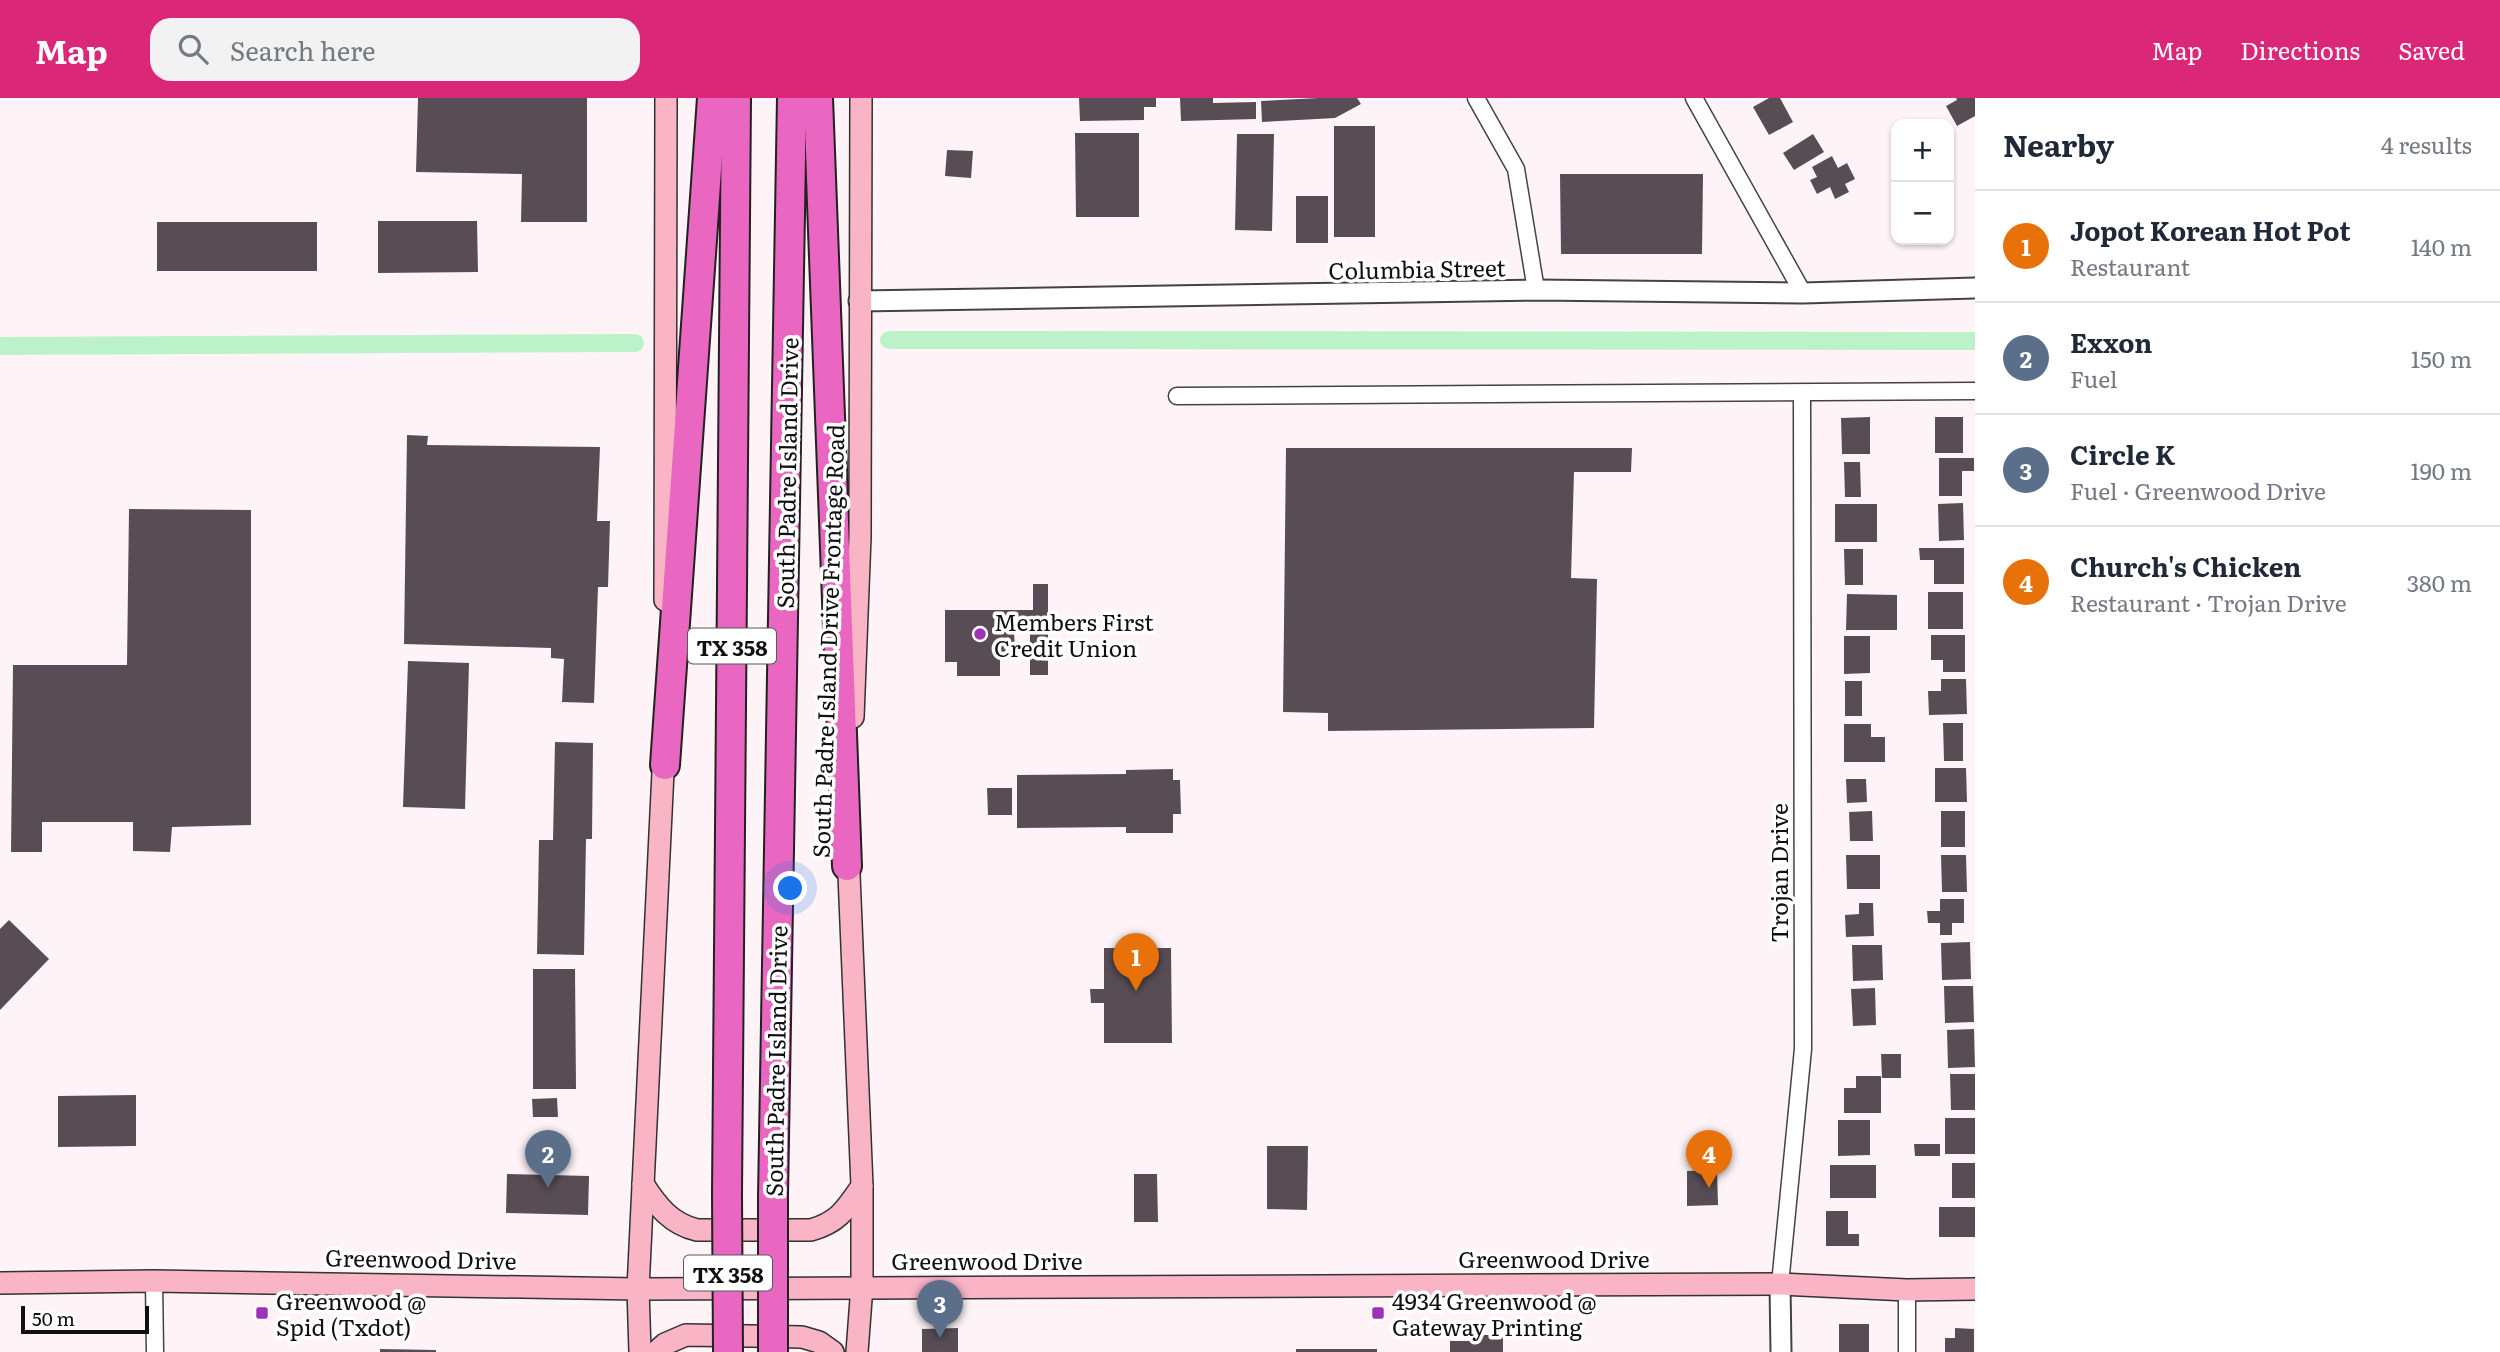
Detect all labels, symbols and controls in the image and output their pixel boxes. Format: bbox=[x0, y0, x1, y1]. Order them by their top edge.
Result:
search box bbox=[150, 18, 640, 81]
text: Map bbox=[35, 25, 108, 74]
icon: search bbox=[174, 30, 212, 68]
text: Search here bbox=[230, 30, 376, 69]
text: Map bbox=[2151, 32, 2202, 67]
text: Directions bbox=[2240, 32, 2360, 67]
text: Saved bbox=[2398, 32, 2465, 67]
map controls bbox=[1891, 119, 1954, 245]
button: + bbox=[1891, 119, 1954, 182]
text: Nearby bbox=[2003, 122, 2114, 166]
text: 4 results bbox=[2381, 127, 2472, 161]
button: − bbox=[1891, 182, 1954, 245]
text: Jopot Korean Hot Pot bbox=[2070, 210, 2351, 249]
text: 1 bbox=[2021, 229, 2031, 263]
text: 140 m bbox=[2411, 229, 2472, 263]
street label: Columbia Street bbox=[1328, 249, 1507, 287]
text: Restaurant bbox=[2070, 249, 2190, 283]
text: Exxon bbox=[2070, 322, 2152, 361]
street label: South Padre Island Drive bbox=[767, 337, 805, 609]
text: 2 bbox=[2020, 341, 2032, 375]
text: 150 m bbox=[2411, 341, 2472, 375]
text: Fuel bbox=[2070, 361, 2118, 395]
street label: South Padre Island Drive Frontage Road bbox=[802, 423, 852, 859]
text: Circle K bbox=[2070, 434, 2175, 473]
text: 3 bbox=[2020, 453, 2032, 487]
text: 190 m bbox=[2410, 453, 2472, 487]
text: Fuel · Greenwood Drive bbox=[2070, 473, 2326, 507]
text: Church's Chicken bbox=[2070, 546, 2301, 585]
text: 4 bbox=[2019, 565, 2033, 599]
text: 380 m bbox=[2407, 565, 2472, 599]
text: Restaurant · Trojan Drive bbox=[2070, 585, 2347, 619]
place label: Members First Credit Union bbox=[994, 604, 1154, 664]
marker: Members First Credit Union bbox=[972, 626, 988, 642]
road number: TX 358 bbox=[688, 628, 776, 664]
street label: Trojan Drive bbox=[1761, 803, 1795, 943]
your location bbox=[773, 871, 807, 905]
street label: South Padre Island Drive bbox=[756, 925, 794, 1197]
pin: 1 bbox=[1113, 933, 1159, 991]
pin: 2 bbox=[525, 1130, 571, 1188]
pin: 4 bbox=[1686, 1130, 1732, 1188]
street label: Greenwood Drive bbox=[325, 1239, 517, 1277]
street label: Greenwood Drive bbox=[1458, 1241, 1650, 1275]
street label: Greenwood Drive bbox=[891, 1243, 1083, 1277]
road number: TX 358 bbox=[684, 1256, 772, 1290]
pin: 3 bbox=[917, 1280, 963, 1338]
place label: Greenwood @ Spid (Txdot) bbox=[276, 1283, 427, 1343]
place label: 4934 Greenwood @ Gateway Printing bbox=[1392, 1283, 1597, 1343]
scale bar bbox=[21, 1303, 149, 1335]
text: 50 m bbox=[32, 1304, 75, 1332]
marker: Greenwood @ Spid (Txdot) bbox=[254, 1305, 270, 1321]
marker: 4934 Greenwood @ Gateway Printing bbox=[1370, 1305, 1386, 1321]

